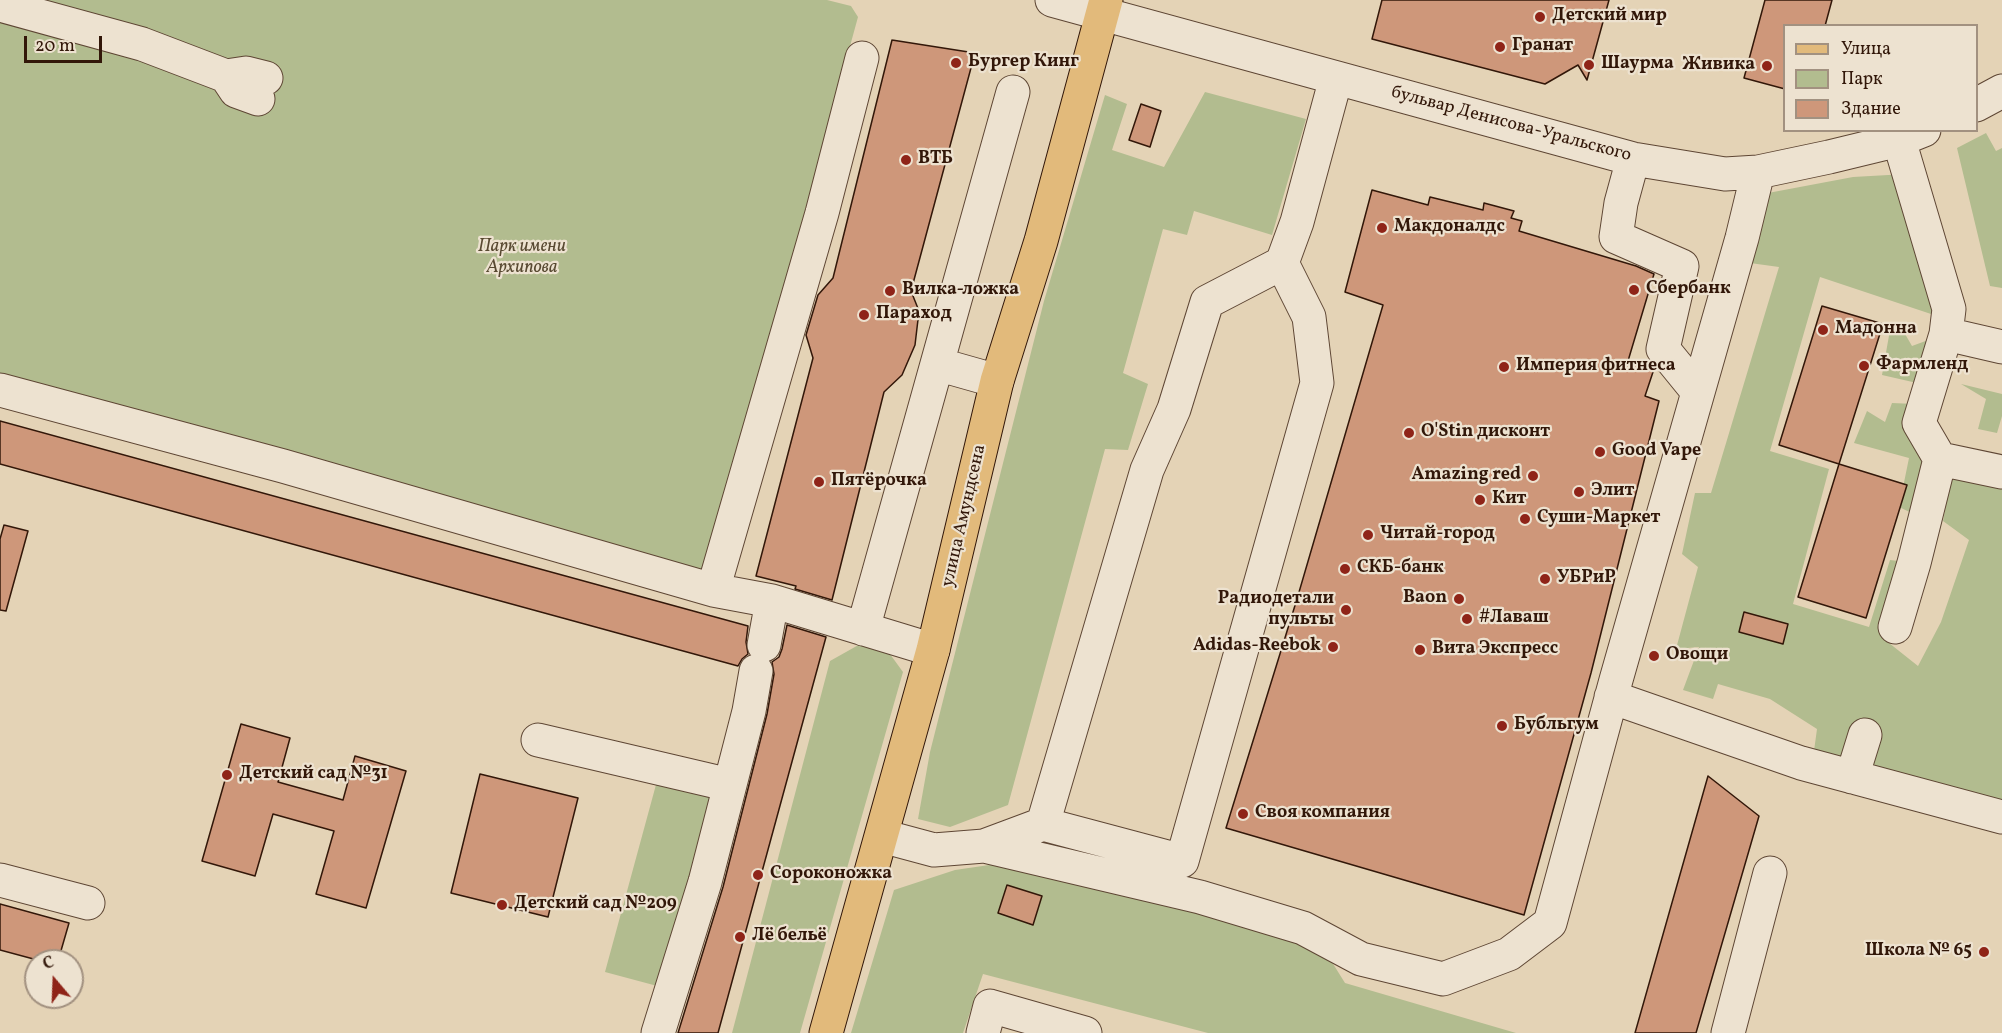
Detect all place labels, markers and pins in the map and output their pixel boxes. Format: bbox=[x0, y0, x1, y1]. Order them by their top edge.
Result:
place label: Детский мир bbox=[1552, 6, 1667, 28]
marker: Детский мир bbox=[1533, 10, 1547, 24]
place label: Гранат bbox=[1512, 36, 1573, 58]
marker: Гранат bbox=[1493, 40, 1507, 54]
place label: Бургер Кинг bbox=[968, 52, 1079, 74]
place label: Шаурма bbox=[1601, 54, 1674, 76]
place label: Живика bbox=[1682, 55, 1755, 77]
marker: Бургер Кинг bbox=[949, 56, 963, 70]
marker: Шаурма bbox=[1582, 58, 1596, 72]
marker: Живика bbox=[1760, 59, 1774, 73]
place label: ВТБ bbox=[918, 149, 953, 171]
marker: ВТБ bbox=[899, 153, 913, 167]
place label: Макдоналдс bbox=[1394, 217, 1505, 239]
marker: Макдоналдс bbox=[1375, 221, 1389, 235]
place label: Сбербанк bbox=[1646, 279, 1731, 301]
place label: Вилка-ложка bbox=[902, 280, 1019, 302]
marker: Сбербанк bbox=[1627, 283, 1641, 297]
marker: Вилка-ложка bbox=[883, 284, 897, 298]
place label: Параход bbox=[876, 304, 952, 326]
marker: Параход bbox=[857, 308, 871, 322]
place label: Мадонна bbox=[1835, 319, 1917, 341]
marker: Мадонна bbox=[1816, 323, 1830, 337]
place label: Фармленд bbox=[1876, 355, 1968, 377]
place label: Империя фитнеса bbox=[1516, 356, 1675, 378]
marker: Фармленд bbox=[1857, 359, 1871, 373]
marker: Империя фитнеса bbox=[1497, 360, 1511, 374]
place label: O'Stin дисконт bbox=[1421, 422, 1550, 444]
marker: O'Stin дисконт bbox=[1402, 426, 1416, 440]
place label: Good Vape bbox=[1612, 441, 1701, 463]
marker: Good Vape bbox=[1593, 445, 1607, 459]
place label: Amazing red bbox=[1411, 465, 1521, 487]
marker: Amazing red bbox=[1526, 469, 1540, 483]
place label: Пятёрочка bbox=[831, 471, 927, 493]
marker: Пятёрочка bbox=[812, 475, 826, 489]
place label: Элит bbox=[1591, 481, 1634, 503]
marker: Элит bbox=[1572, 485, 1586, 499]
place label: Кит bbox=[1492, 489, 1526, 511]
marker: Кит bbox=[1473, 493, 1487, 507]
place label: Суши-Маркет bbox=[1537, 508, 1661, 530]
marker: Суши-Маркет bbox=[1518, 512, 1532, 526]
place label: Читай-город bbox=[1380, 524, 1495, 546]
marker: Читай-город bbox=[1361, 528, 1375, 542]
place label: СКБ-банк bbox=[1357, 558, 1444, 580]
marker: СКБ-банк bbox=[1338, 562, 1352, 576]
place label: УБРиР bbox=[1557, 568, 1616, 590]
marker: УБРиР bbox=[1538, 572, 1552, 586]
place label: Baon bbox=[1403, 588, 1447, 610]
place label: Радиодетали пульты bbox=[1218, 589, 1334, 632]
marker: Baon bbox=[1452, 592, 1466, 606]
marker: Радиодетали пульты bbox=[1339, 603, 1353, 617]
place label: #Лаваш bbox=[1479, 608, 1549, 630]
marker: #Лаваш bbox=[1460, 612, 1474, 626]
place label: Adidas-Reebok bbox=[1193, 636, 1321, 658]
place label: Вита Экспресс bbox=[1432, 639, 1558, 661]
marker: Adidas-Reebok bbox=[1326, 640, 1340, 654]
marker: Вита Экспресс bbox=[1413, 643, 1427, 657]
place label: Овощи bbox=[1666, 645, 1728, 667]
marker: Овощи bbox=[1647, 649, 1661, 663]
place label: Бубльгум bbox=[1514, 715, 1599, 737]
marker: Бубльгум bbox=[1495, 719, 1509, 733]
place label: Детский сад №31 bbox=[239, 764, 388, 786]
marker: Детский сад №31 bbox=[220, 768, 234, 782]
place label: Своя компания bbox=[1255, 803, 1390, 825]
marker: Своя компания bbox=[1236, 807, 1250, 821]
place label: Сороконожка bbox=[770, 864, 892, 886]
marker: Сороконожка bbox=[751, 868, 765, 882]
place label: Детский сад №209 bbox=[514, 894, 677, 916]
marker: Детский сад №209 bbox=[495, 898, 509, 912]
place label: Лё бельё bbox=[752, 926, 827, 948]
marker: Лё бельё bbox=[733, 930, 747, 944]
place label: Школа № 65 bbox=[1865, 941, 1972, 963]
marker: Школа № 65 bbox=[1977, 945, 1991, 959]

